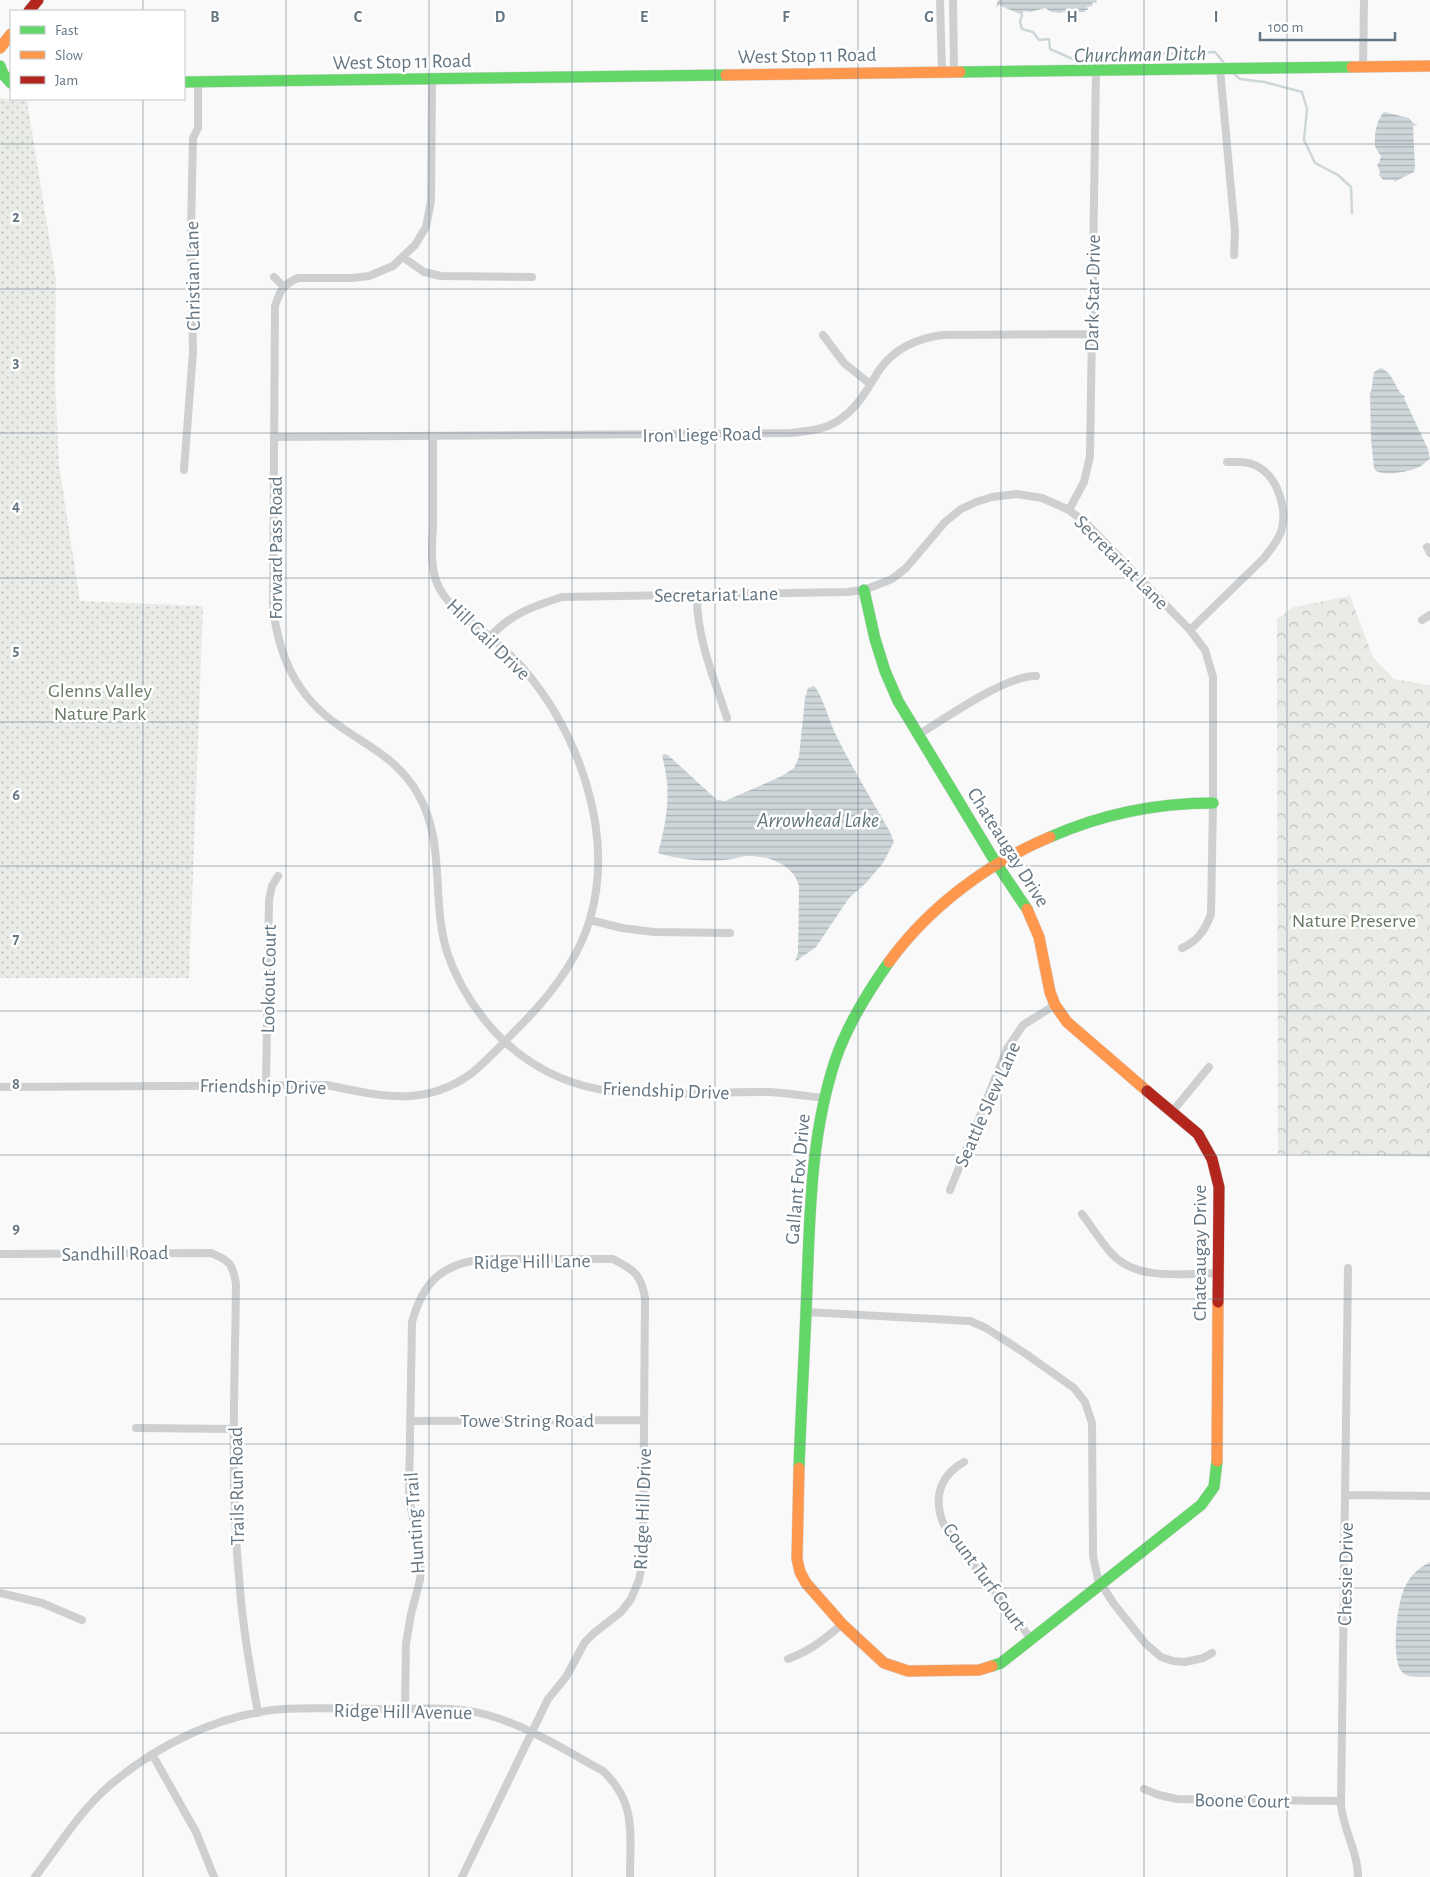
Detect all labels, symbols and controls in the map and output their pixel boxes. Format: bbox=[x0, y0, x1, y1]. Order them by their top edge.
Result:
text: B bbox=[210, 9, 220, 25]
text: C bbox=[354, 9, 363, 25]
text: D bbox=[495, 9, 506, 25]
text: E bbox=[640, 9, 648, 25]
text: F bbox=[782, 9, 790, 25]
text: G bbox=[924, 9, 934, 25]
text: H bbox=[1066, 9, 1078, 25]
text: I bbox=[1214, 9, 1218, 25]
legend bbox=[10, 10, 185, 100]
scale bar bbox=[1260, 10, 1395, 42]
text: 100 m bbox=[1268, 20, 1303, 35]
text: Fast bbox=[55, 23, 79, 38]
water label: Churchman Ditch bbox=[1074, 43, 1206, 66]
street label: West Stop 11 Road bbox=[737, 45, 877, 67]
text: Slow bbox=[55, 48, 83, 63]
street label: West Stop 11 Road bbox=[332, 51, 472, 73]
text: Jam bbox=[55, 73, 78, 88]
text: 2 bbox=[12, 209, 20, 225]
street label: Christian Lane bbox=[182, 221, 204, 331]
street label: Dark Star Drive bbox=[1082, 234, 1104, 352]
text: 3 bbox=[13, 354, 20, 370]
street label: Iron Liege Road bbox=[642, 424, 762, 446]
street label: Forward Pass Road bbox=[266, 476, 286, 620]
text: 4 bbox=[12, 498, 20, 514]
street label: Secretariat Lane bbox=[1070, 512, 1172, 614]
street label: Secretariat Lane bbox=[654, 584, 778, 606]
street label: Hill Gail Drive bbox=[443, 595, 534, 684]
text: 5 bbox=[13, 642, 20, 658]
park label: Glenns Valley Nature Park bbox=[48, 681, 153, 724]
street label: Chateaugay Drive bbox=[963, 784, 1053, 911]
text: 6 bbox=[12, 787, 20, 803]
water label: Arrowhead Lake bbox=[756, 810, 879, 831]
park label: Nature Preserve bbox=[1292, 911, 1416, 931]
street label: Lookout Court bbox=[258, 924, 280, 1034]
text: 7 bbox=[13, 931, 20, 947]
street label: Seattle Slew Lane bbox=[951, 1039, 1024, 1170]
text: 8 bbox=[12, 1076, 20, 1092]
street label: Friendship Drive bbox=[199, 1076, 327, 1098]
street label: Friendship Drive bbox=[602, 1079, 730, 1103]
street label: Gallant Fox Drive bbox=[782, 1113, 814, 1245]
street label: Chateaugay Drive bbox=[1190, 1185, 1210, 1321]
text: 9 bbox=[12, 1220, 20, 1236]
street label: Sandhill Road bbox=[61, 1243, 169, 1265]
street label: Ridge Hill Lane bbox=[473, 1251, 591, 1273]
street label: Towe String Road bbox=[460, 1411, 594, 1431]
street label: Trails Run Road bbox=[226, 1427, 248, 1545]
street label: Ridge Hill Drive bbox=[631, 1448, 655, 1570]
street label: Hunting Trail bbox=[401, 1471, 429, 1575]
street label: Count Turf Court bbox=[939, 1519, 1030, 1634]
street label: Chessie Drive bbox=[1335, 1522, 1357, 1626]
street label: Ridge Hill Avenue bbox=[334, 1701, 472, 1723]
street label: Boone Court bbox=[1194, 1790, 1291, 1812]

